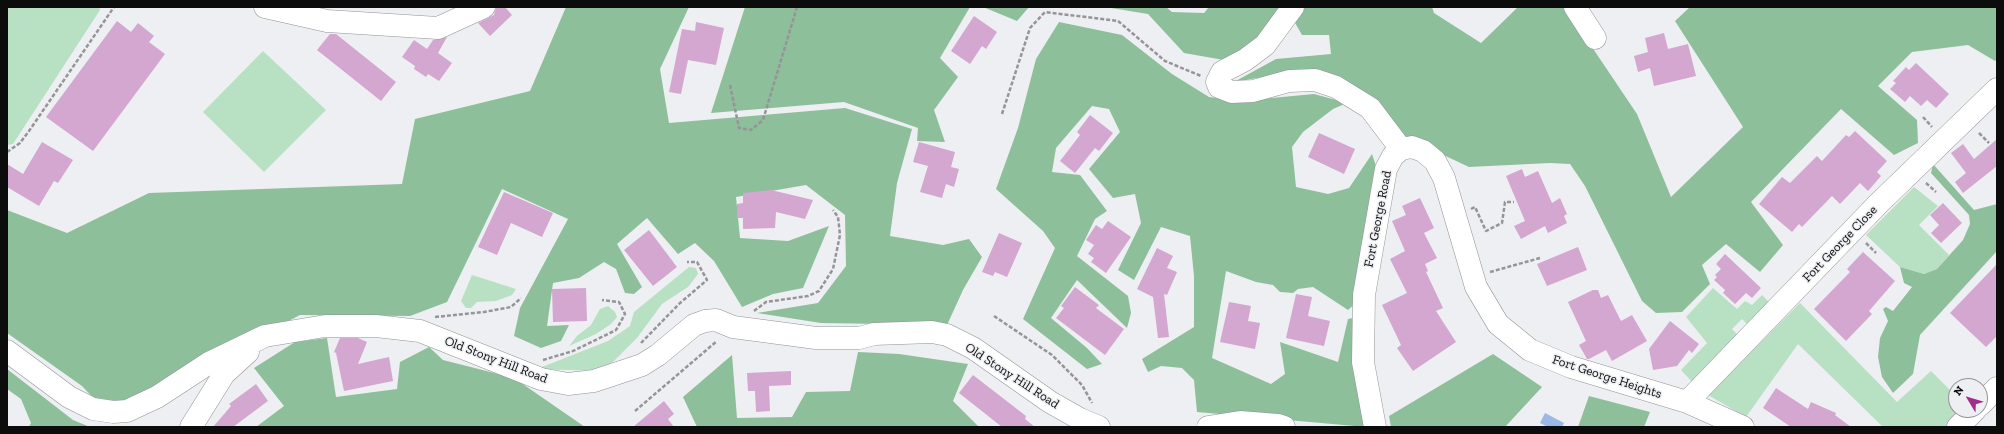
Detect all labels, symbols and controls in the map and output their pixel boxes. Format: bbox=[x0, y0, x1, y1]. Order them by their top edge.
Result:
street label: Fort George Road bbox=[1361, 169, 1395, 269]
street label: Fort George Close bbox=[1799, 202, 1881, 286]
street label: Old Stony Hill Road bbox=[442, 333, 550, 387]
street label: Old Stony Hill Road bbox=[962, 340, 1062, 412]
street label: Fort George Heights bbox=[1550, 352, 1664, 402]
north arrow bbox=[1948, 378, 1988, 418]
text: N bbox=[1951, 384, 1967, 398]

